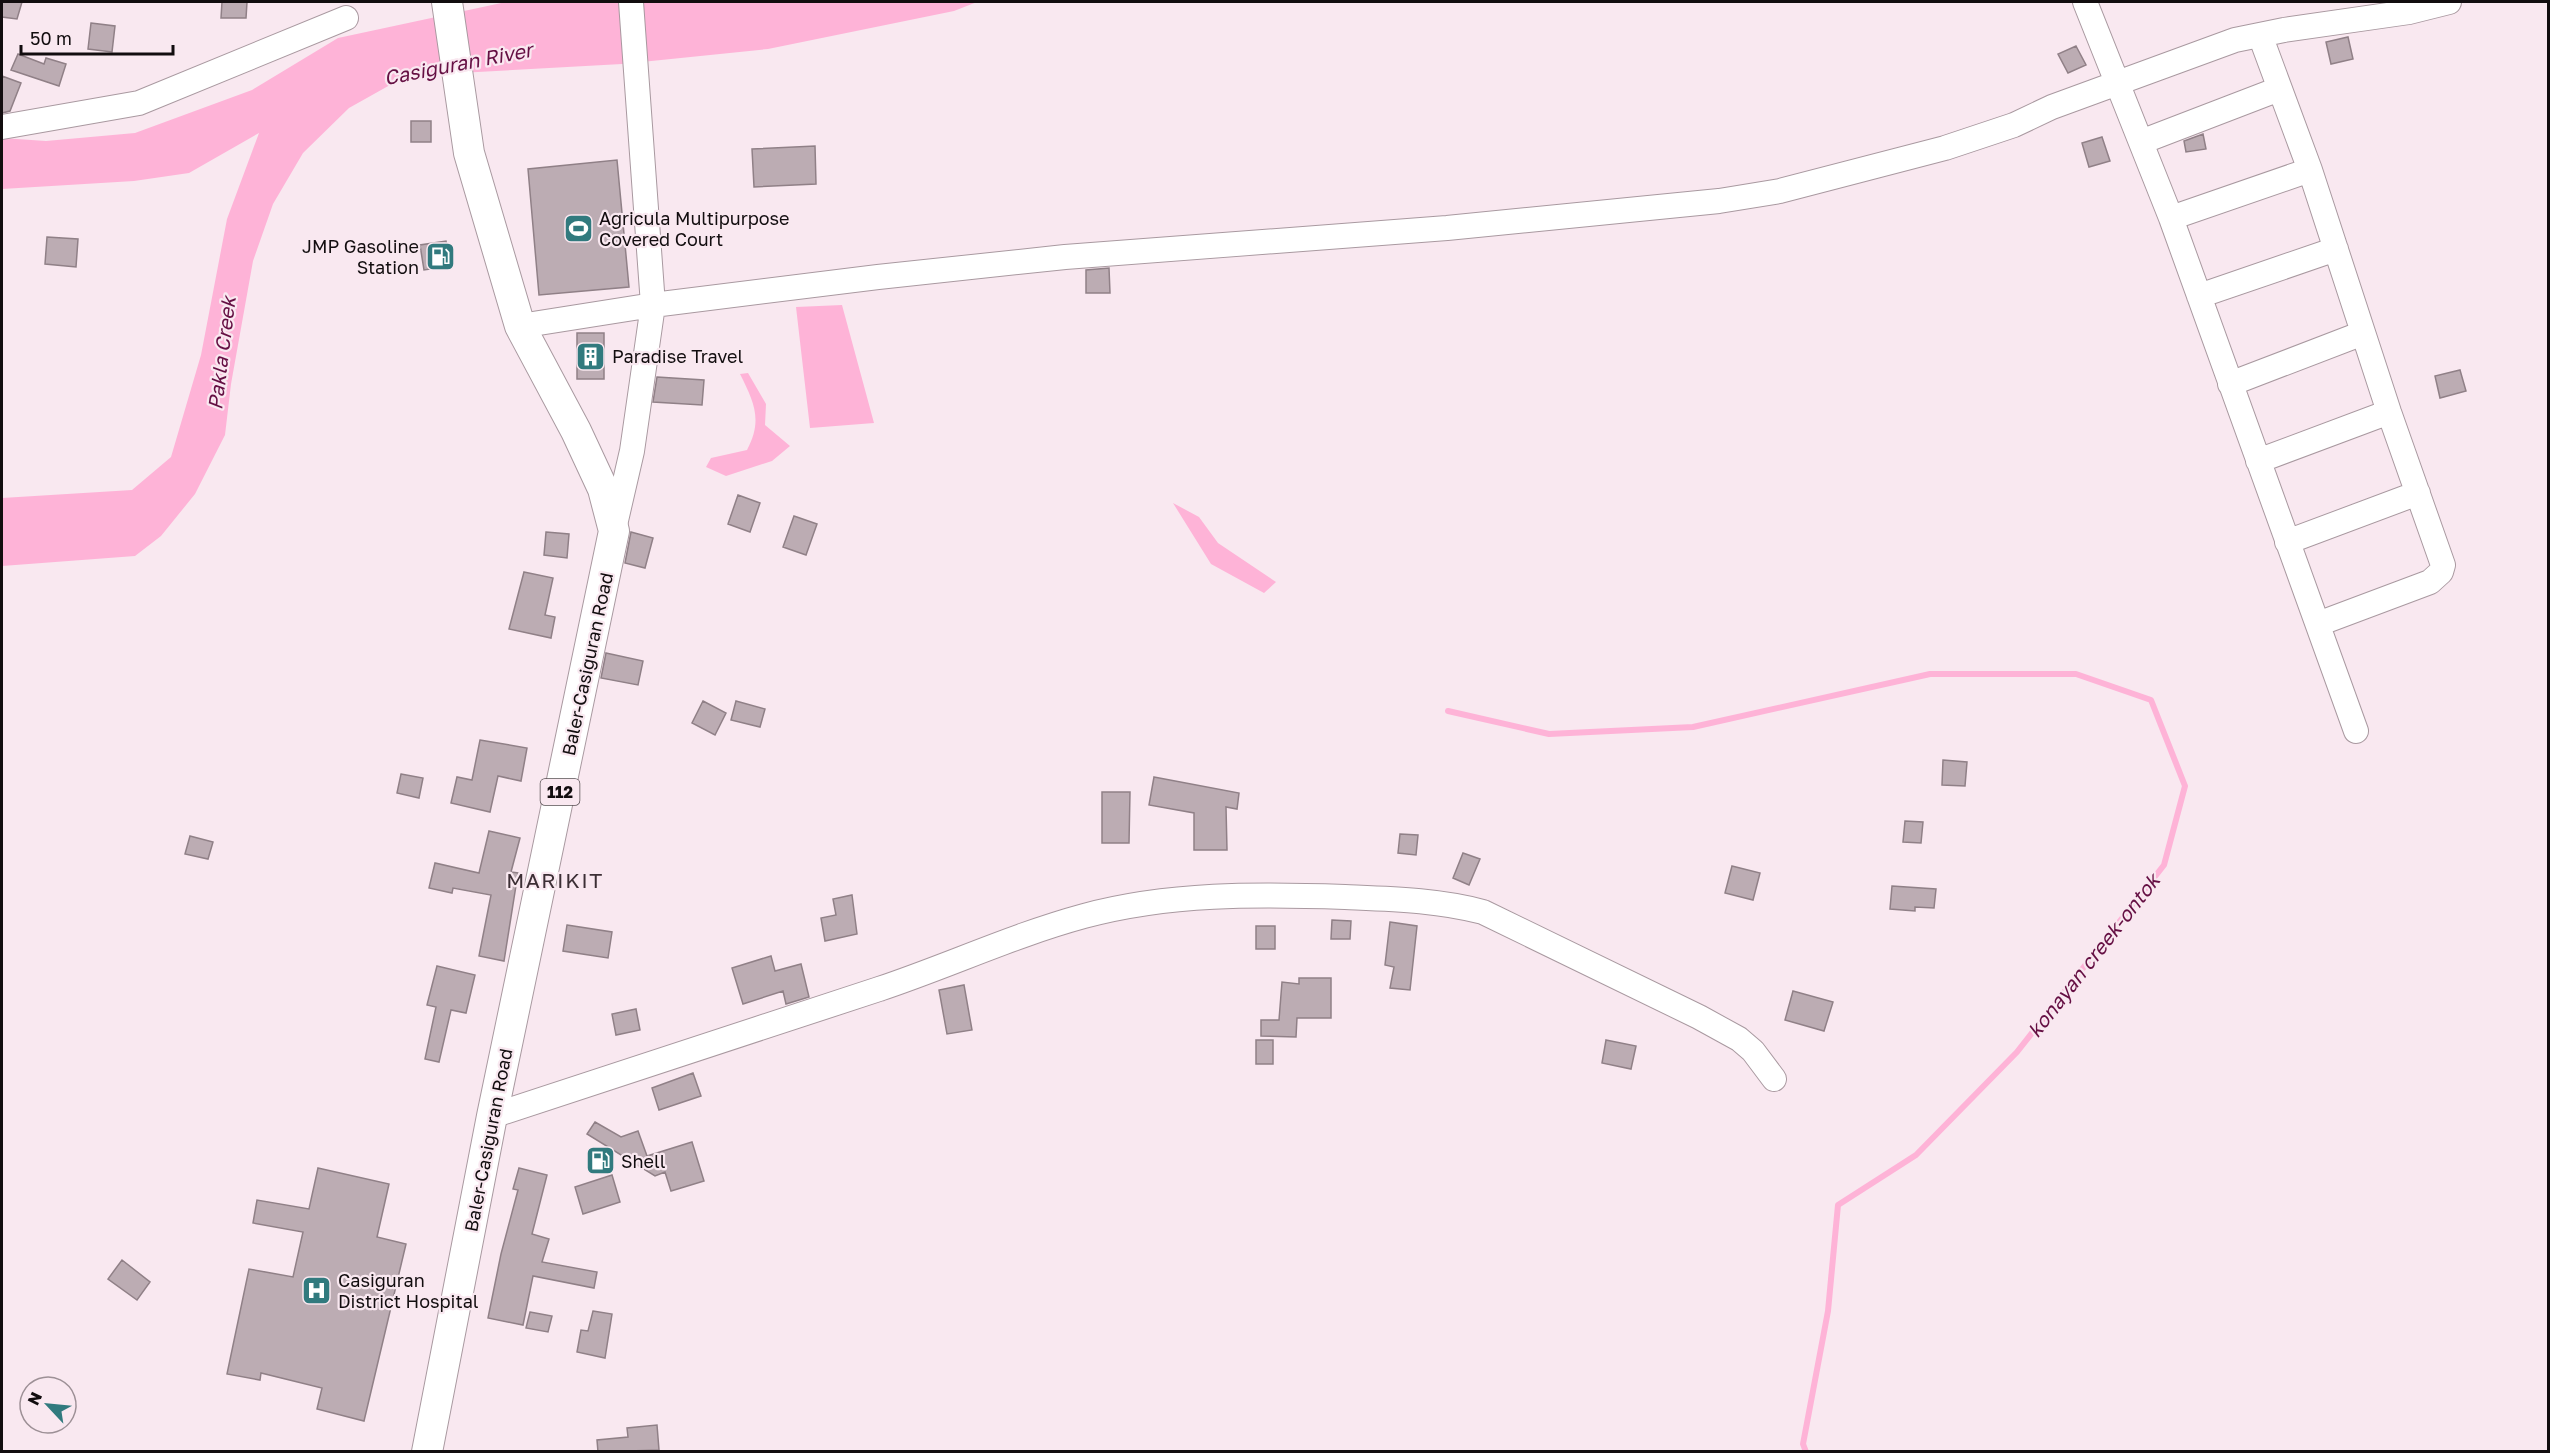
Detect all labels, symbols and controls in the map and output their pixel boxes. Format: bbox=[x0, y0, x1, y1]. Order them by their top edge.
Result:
scale bar bbox=[21, 18, 172, 56]
text: 50 m bbox=[30, 27, 72, 49]
water label: Casiguran River bbox=[382, 36, 538, 90]
place label: Agricula Multipurpose Covered Court bbox=[599, 207, 790, 250]
sports icon: Agricula Multipurpose Covered Court bbox=[562, 212, 594, 244]
place label: JMP Gasoline Station bbox=[302, 235, 419, 278]
fuel station icon: JMP Gasoline Station bbox=[424, 240, 456, 272]
water label: Pakla Creek bbox=[202, 292, 240, 411]
building icon: Paradise Travel bbox=[575, 340, 607, 372]
place label: Paradise Travel bbox=[612, 345, 744, 367]
street label: Baler-Casiguran Road bbox=[557, 571, 617, 757]
road number: 112 bbox=[540, 779, 580, 805]
water label: konayan creek-ontok bbox=[2022, 866, 2167, 1042]
district label: MARIKIT bbox=[506, 867, 604, 893]
street label: Baler-Casiguran Road bbox=[459, 1046, 517, 1234]
fuel station icon: Shell bbox=[584, 1145, 616, 1177]
place label: Shell bbox=[621, 1150, 666, 1172]
place label: Casiguran District Hospital bbox=[338, 1269, 479, 1312]
hospital icon: Casiguran District Hospital bbox=[301, 1274, 333, 1306]
north arrow bbox=[18, 1375, 78, 1435]
text: N bbox=[23, 1389, 46, 1408]

